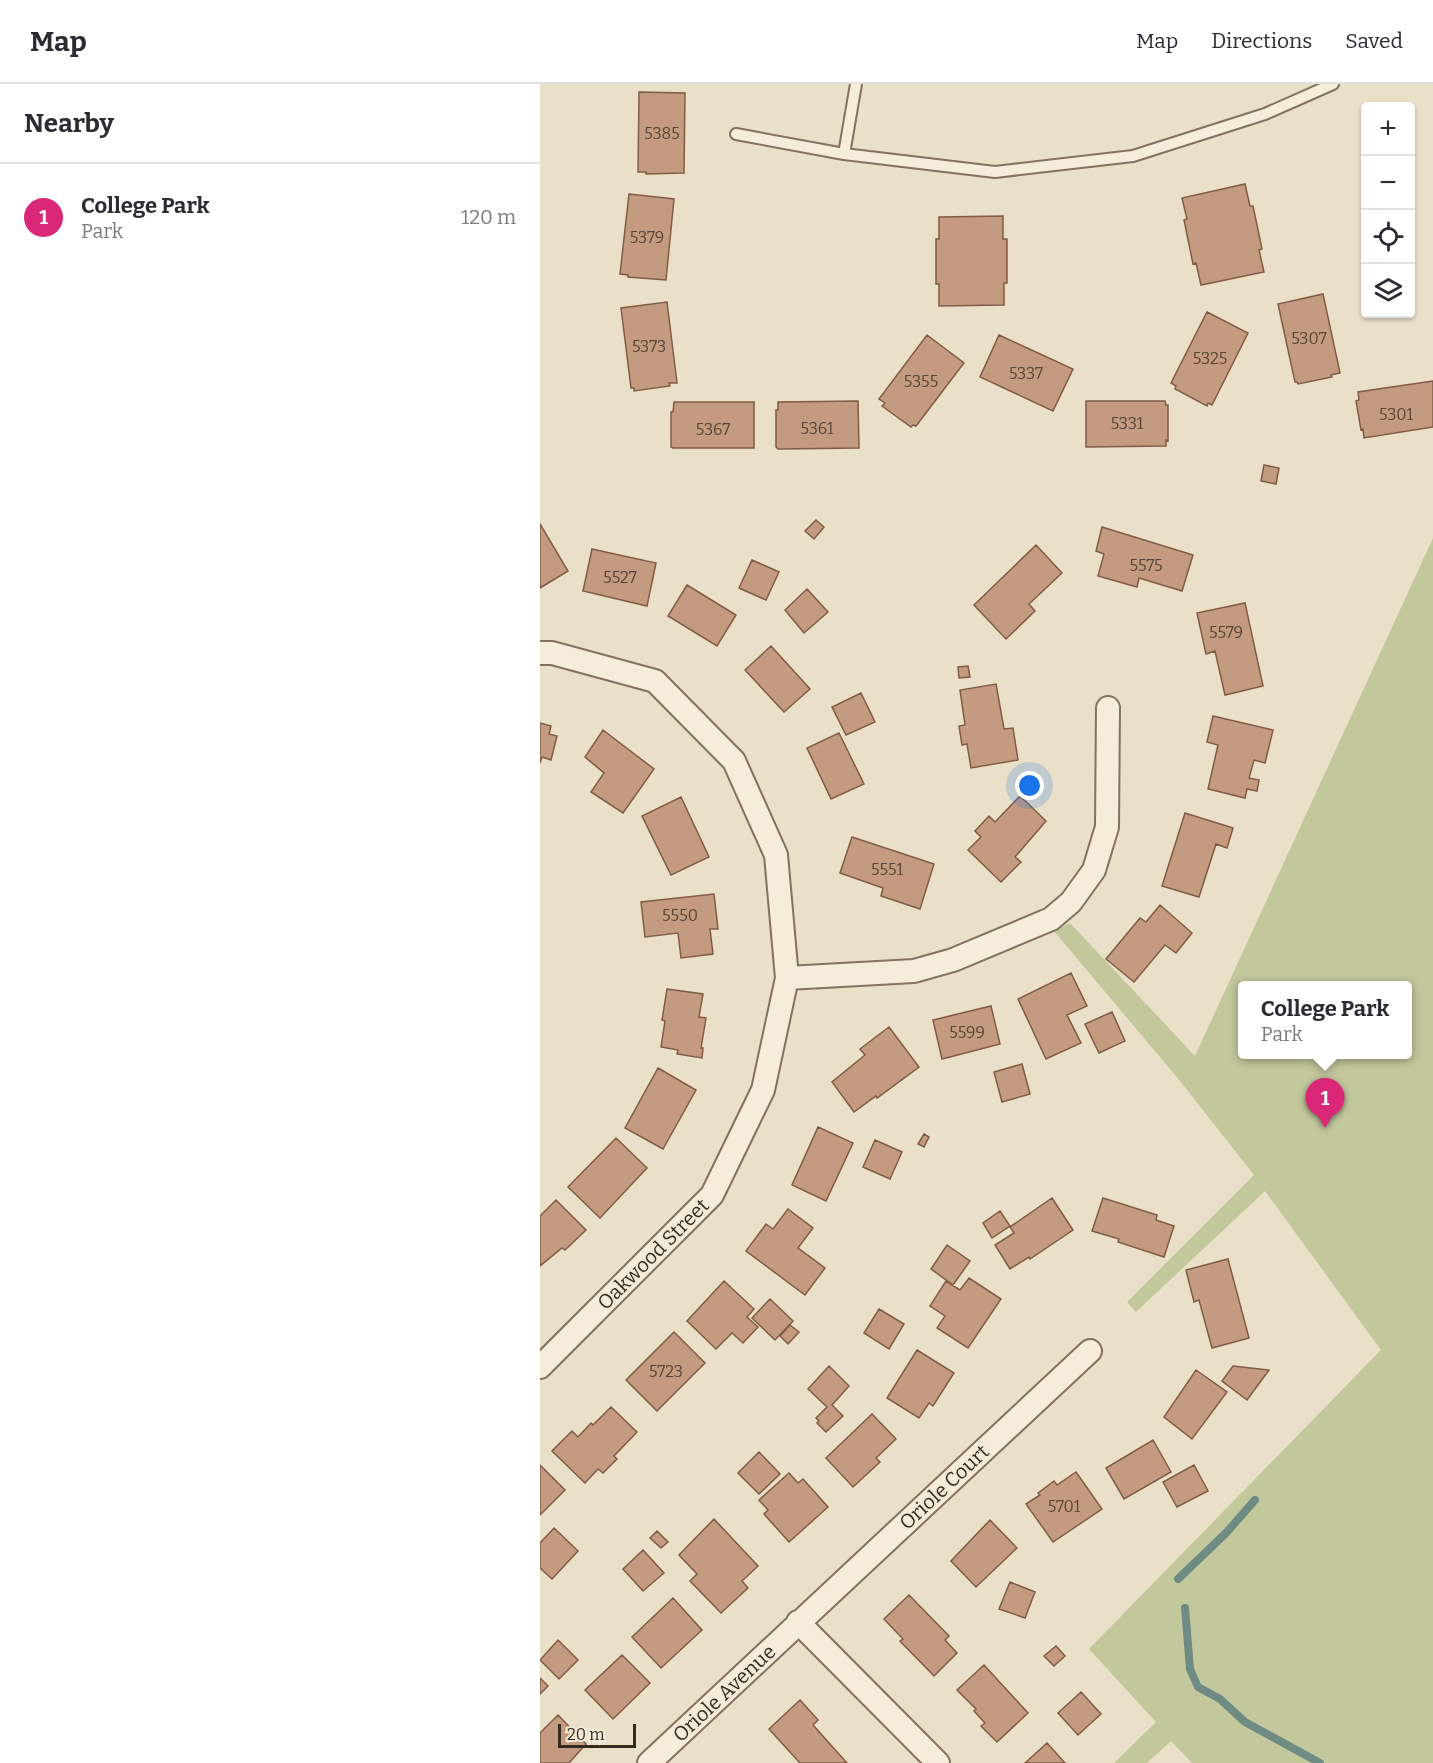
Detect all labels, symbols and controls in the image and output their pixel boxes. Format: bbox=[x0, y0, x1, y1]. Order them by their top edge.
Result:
text: Map bbox=[30, 25, 87, 58]
text: Map bbox=[1136, 28, 1178, 54]
text: Directions bbox=[1211, 28, 1312, 54]
text: Saved bbox=[1345, 28, 1403, 54]
map controls bbox=[1361, 102, 1415, 318]
button: + bbox=[1361, 102, 1415, 156]
text: Nearby bbox=[24, 108, 114, 139]
house number: 5385 bbox=[644, 124, 680, 143]
button: − bbox=[1361, 156, 1415, 210]
text: College Park bbox=[81, 192, 210, 219]
text: 1 bbox=[39, 205, 48, 229]
text: 120 m bbox=[461, 205, 516, 229]
button: locate bbox=[1361, 210, 1415, 264]
text: Park bbox=[81, 219, 123, 243]
house number: 5379 bbox=[630, 228, 664, 247]
button: layers bbox=[1361, 264, 1415, 318]
house number: 5307 bbox=[1291, 329, 1327, 348]
house number: 5373 bbox=[632, 337, 666, 356]
house number: 5325 bbox=[1193, 349, 1227, 368]
house number: 5337 bbox=[1009, 364, 1043, 383]
house number: 5355 bbox=[904, 372, 938, 391]
house number: 5301 bbox=[1379, 405, 1413, 424]
house number: 5331 bbox=[1111, 414, 1144, 433]
house number: 5361 bbox=[801, 419, 834, 438]
house number: 5367 bbox=[696, 420, 730, 439]
house number: 5575 bbox=[1129, 556, 1163, 575]
house number: 5527 bbox=[603, 568, 637, 587]
house number: 5579 bbox=[1209, 623, 1243, 642]
your location bbox=[1015, 771, 1044, 800]
house number: 5551 bbox=[871, 860, 903, 879]
house number: 5550 bbox=[662, 906, 698, 925]
popup bbox=[1238, 981, 1412, 1059]
text: College Park bbox=[1261, 995, 1389, 1022]
text: Park bbox=[1261, 1022, 1303, 1046]
house number: 5599 bbox=[949, 1023, 985, 1042]
pin: 1 bbox=[1306, 1078, 1344, 1128]
street label: Oakwood Street bbox=[592, 1193, 714, 1315]
house number: 5723 bbox=[649, 1362, 683, 1381]
street label: Oriole Court bbox=[894, 1439, 994, 1535]
house number: 5701 bbox=[1048, 1497, 1081, 1516]
street label: Oriole Avenue bbox=[668, 1639, 780, 1747]
scale bar bbox=[558, 1721, 636, 1748]
text: 20 m bbox=[567, 1725, 604, 1744]

